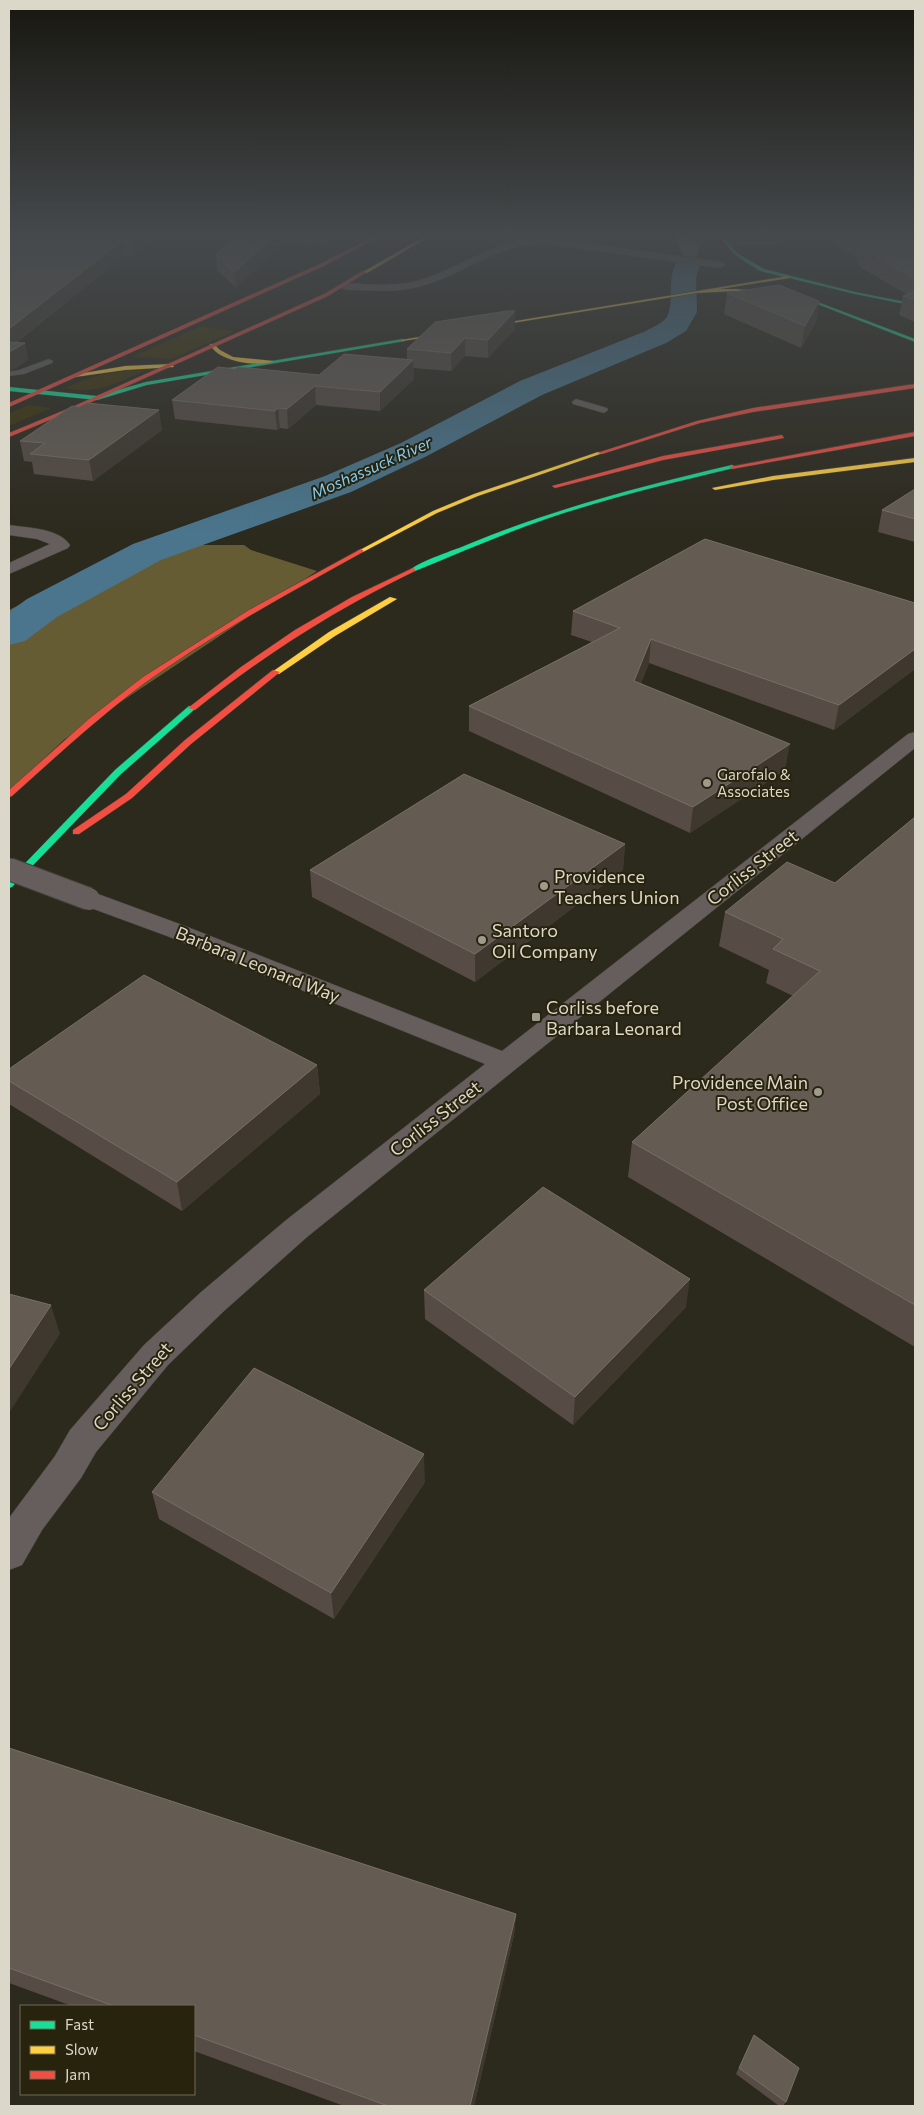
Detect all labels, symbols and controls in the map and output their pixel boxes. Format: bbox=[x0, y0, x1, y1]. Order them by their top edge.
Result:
water label: Moshassuck River bbox=[308, 432, 435, 502]
place label: Garofalo & Associates bbox=[717, 765, 791, 800]
marker: Garofalo & Associates bbox=[701, 777, 713, 789]
street label: Corliss Street bbox=[702, 824, 802, 910]
place label: Providence Teachers Union bbox=[554, 865, 679, 908]
marker: Providence Teachers Union bbox=[538, 880, 550, 892]
place label: Santoro Oil Company bbox=[492, 919, 598, 962]
street label: Barbara Leonard Way bbox=[173, 921, 343, 1007]
marker: Santoro Oil Company bbox=[476, 934, 488, 946]
place label: Corliss before Barbara Leonard bbox=[546, 996, 682, 1039]
marker: Corliss before Barbara Leonard bbox=[530, 1011, 542, 1023]
place label: Providence Main Post Office bbox=[672, 1071, 808, 1114]
street label: Corliss Street bbox=[385, 1075, 485, 1161]
marker: Providence Main Post Office bbox=[812, 1086, 824, 1098]
street label: Corliss Street bbox=[88, 1337, 176, 1435]
legend bbox=[20, 2005, 195, 2095]
text: Fast bbox=[65, 2015, 94, 2033]
text: Slow bbox=[65, 2040, 98, 2058]
text: Jam bbox=[65, 2065, 90, 2083]

